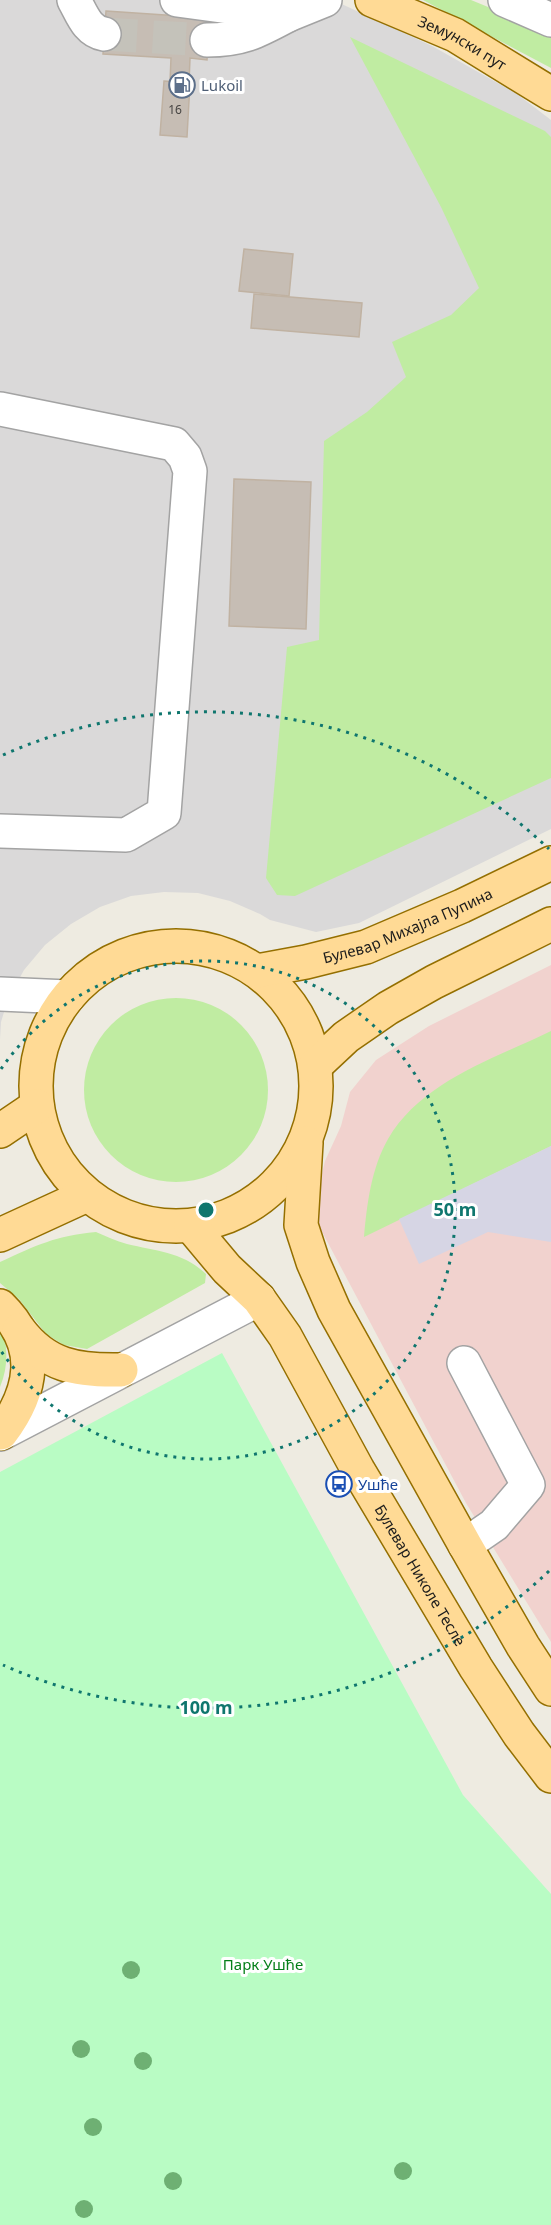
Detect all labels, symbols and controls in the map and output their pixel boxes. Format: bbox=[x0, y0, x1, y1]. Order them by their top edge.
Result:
street label: Земунски пут bbox=[415, 11, 510, 74]
fuel station icon: Lukoil bbox=[167, 70, 197, 100]
place label: Lukoil bbox=[201, 75, 243, 95]
house number: 16 bbox=[168, 101, 182, 118]
street label: Булевар Михајла Пупина bbox=[321, 883, 496, 967]
text: 50 m bbox=[434, 1197, 476, 1221]
centre of rings bbox=[196, 1200, 216, 1220]
bus stop icon: Ушће bbox=[324, 1469, 354, 1499]
place label: Ушће bbox=[358, 1474, 398, 1494]
street label: Булевар Николе Тесле bbox=[371, 1501, 470, 1649]
text: 100 m bbox=[179, 1695, 233, 1719]
park label: Парк Ушће bbox=[223, 1954, 303, 1974]

